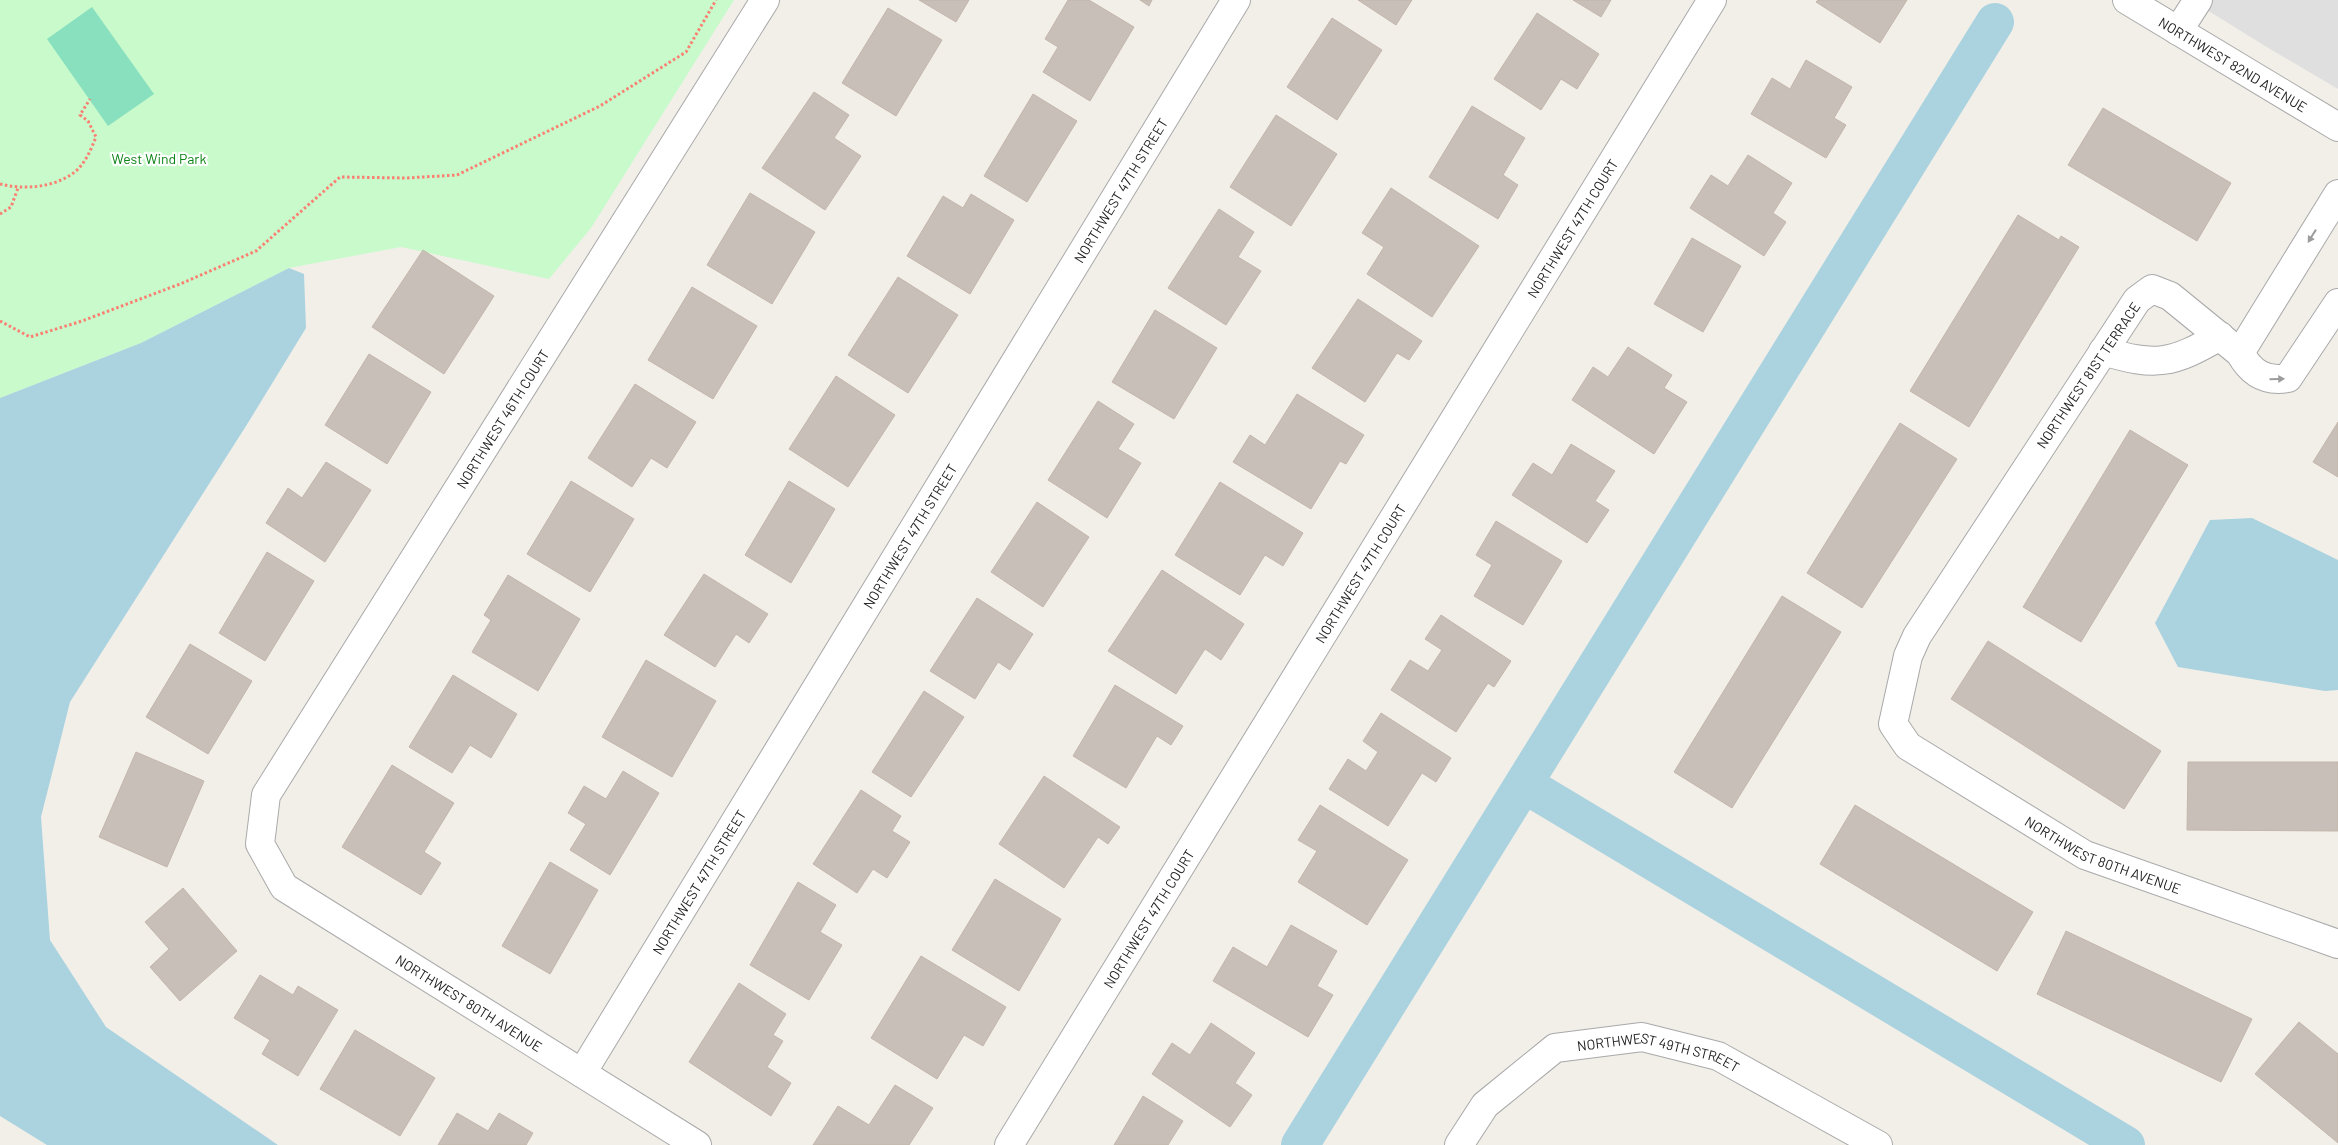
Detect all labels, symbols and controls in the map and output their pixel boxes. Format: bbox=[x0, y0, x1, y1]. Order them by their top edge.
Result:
street label: NORTHWEST 82ND AVENUE bbox=[2156, 13, 2310, 115]
street label: NORTHWEST 47TH STREET bbox=[1070, 115, 1171, 266]
park label: West Wind Park bbox=[112, 150, 206, 167]
street label: NORTHWEST 47TH COURT bbox=[1523, 155, 1621, 301]
one-way arrow bbox=[2308, 229, 2317, 242]
street label: NORTHWEST 81ST TERRACE bbox=[2033, 299, 2143, 451]
street label: NORTHWEST 46TH COURT bbox=[452, 346, 552, 491]
one-way arrow bbox=[2269, 375, 2285, 383]
street label: NORTHWEST 47TH STREET bbox=[859, 460, 960, 611]
street label: NORTHWEST 47TH COURT bbox=[1311, 501, 1409, 646]
street label: NORTHWEST 47TH STREET bbox=[648, 806, 749, 957]
street label: NORTHWEST 80TH AVENUE bbox=[2022, 812, 2183, 897]
street label: NORTHWEST 47TH COURT bbox=[1099, 846, 1197, 991]
street label: NORTHWEST 80TH AVENUE bbox=[393, 951, 545, 1055]
street label: NORTHWEST 49TH STREET bbox=[1576, 1029, 1743, 1075]

